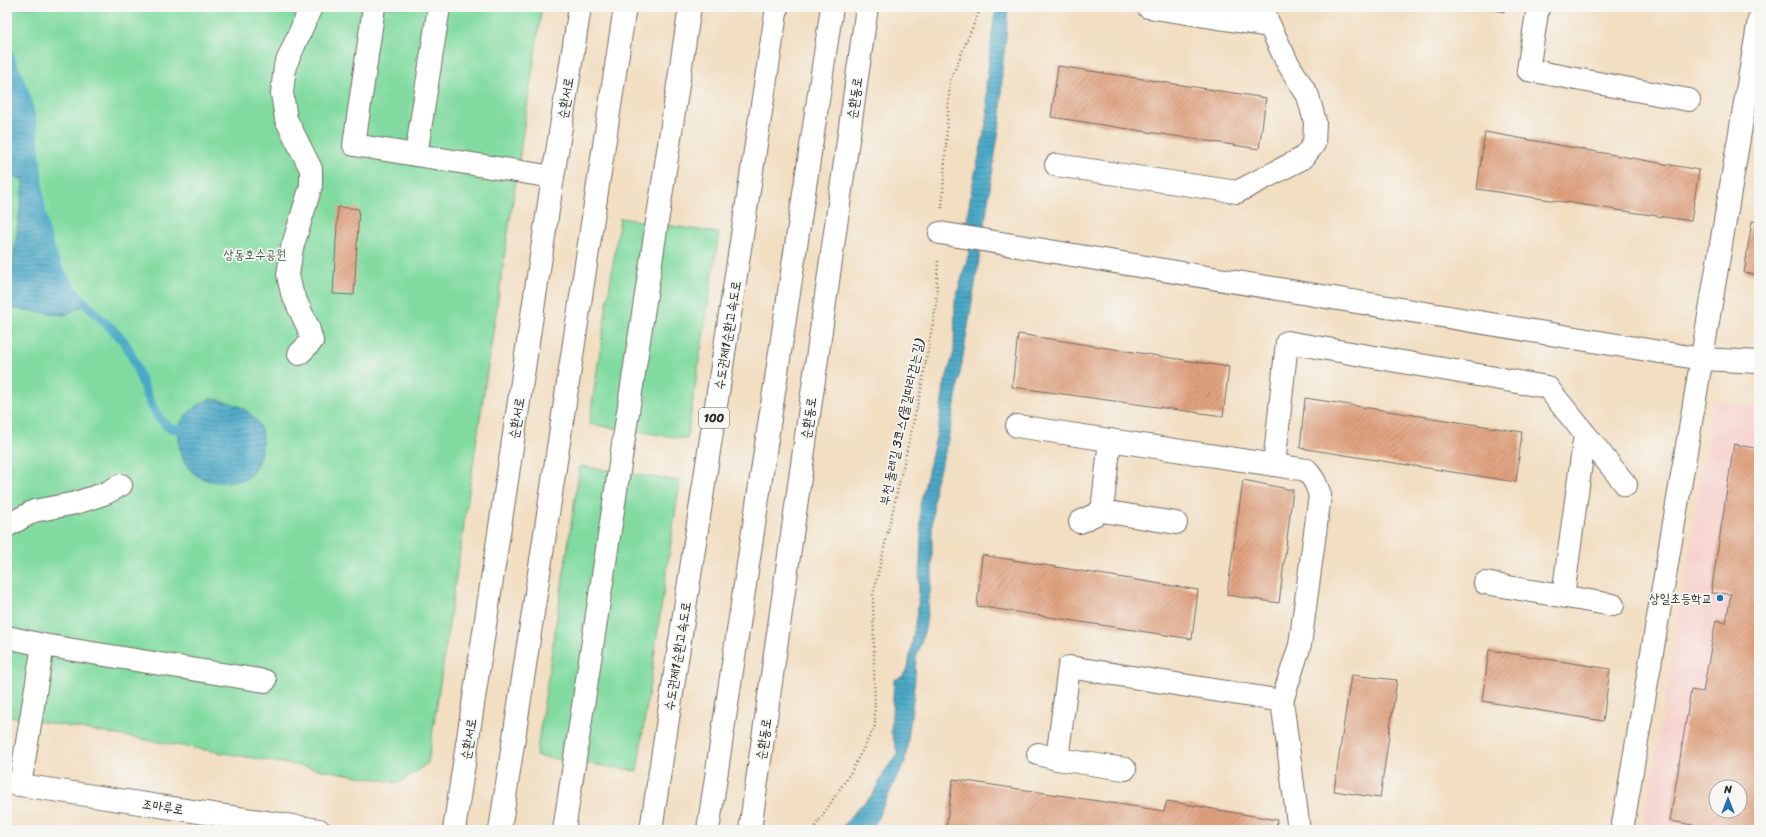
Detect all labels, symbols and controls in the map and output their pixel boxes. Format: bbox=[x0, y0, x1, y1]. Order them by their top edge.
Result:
street label: 순환서로 bbox=[551, 76, 580, 121]
street label: 순환동로 bbox=[840, 76, 869, 120]
park label: 상동호수공원 bbox=[224, 243, 286, 266]
street label: 수도권제1순환고속도로 bbox=[708, 279, 747, 391]
street label: 부천 둘레길 3코스(물길따라걷는길) bbox=[873, 335, 931, 507]
street label: 순환서로 bbox=[502, 396, 531, 441]
street label: 순환동로 bbox=[794, 396, 823, 440]
road number: 100 bbox=[699, 408, 729, 428]
place label: 상일초등학교 bbox=[1649, 587, 1712, 610]
marker: 상일초등학교 bbox=[1715, 593, 1725, 603]
street label: 수도권제1순환고속도로 bbox=[658, 600, 697, 712]
street label: 순환서로 bbox=[454, 717, 483, 762]
street label: 순환동로 bbox=[749, 717, 778, 761]
north arrow bbox=[1708, 779, 1748, 819]
text: N bbox=[1723, 780, 1732, 799]
street label: 조마루로 bbox=[140, 792, 185, 821]

